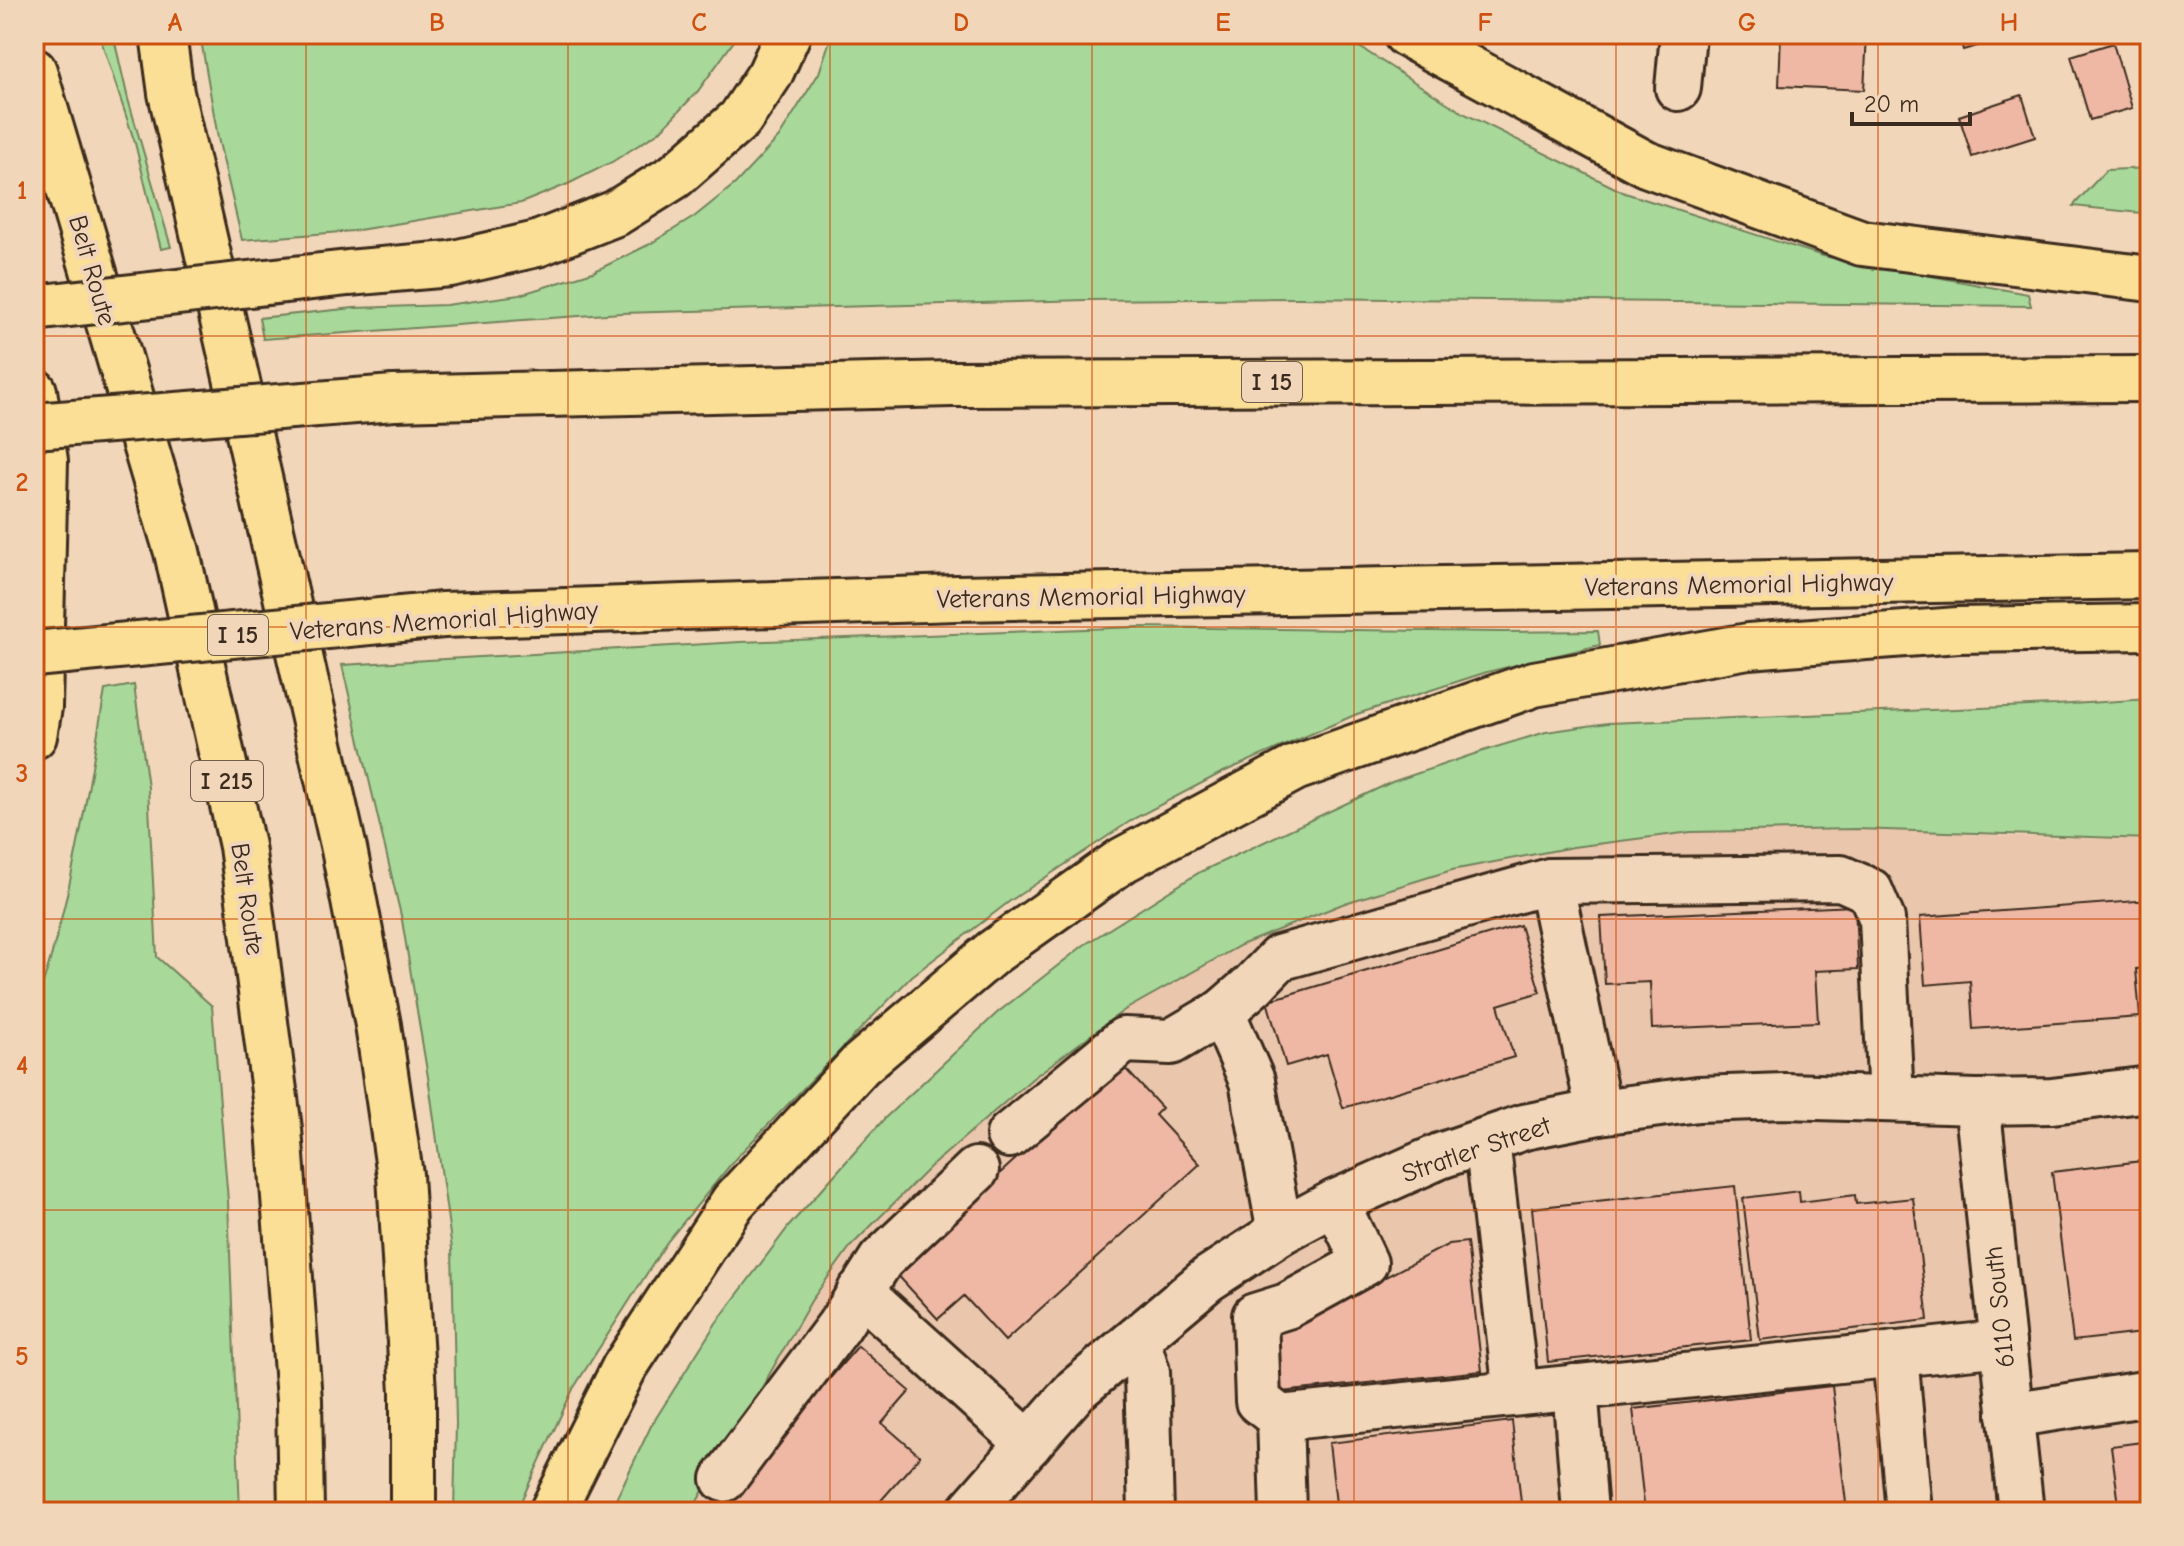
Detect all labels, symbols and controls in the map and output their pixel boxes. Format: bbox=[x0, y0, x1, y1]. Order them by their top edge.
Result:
text: A bbox=[168, 8, 183, 38]
text: B bbox=[429, 8, 445, 38]
text: C bbox=[691, 8, 707, 38]
text: D bbox=[953, 8, 969, 38]
text: E bbox=[1215, 8, 1231, 38]
text: F bbox=[1477, 8, 1493, 38]
text: G bbox=[1738, 8, 1756, 38]
text: H bbox=[2000, 8, 2018, 38]
scale bar bbox=[1852, 76, 1970, 126]
text: 20 m bbox=[1864, 90, 1919, 118]
text: 1 bbox=[17, 176, 27, 206]
street label: Belt Route bbox=[62, 212, 122, 329]
road number: I 15 bbox=[1242, 362, 1302, 402]
text: 2 bbox=[16, 468, 28, 498]
street label: Veterans Memorial Highway bbox=[1584, 567, 1894, 603]
street label: Veterans Memorial Highway bbox=[936, 579, 1246, 615]
street label: Veterans Memorial Highway bbox=[289, 595, 600, 647]
road number: I 15 bbox=[208, 615, 268, 655]
text: 3 bbox=[16, 759, 28, 789]
road number: I 215 bbox=[191, 761, 263, 801]
street label: Belt Route bbox=[224, 841, 270, 957]
text: 4 bbox=[16, 1051, 28, 1081]
street label: Stratler Street bbox=[1398, 1110, 1556, 1189]
street label: 6110 South bbox=[1979, 1245, 2021, 1369]
text: 5 bbox=[15, 1342, 29, 1372]

